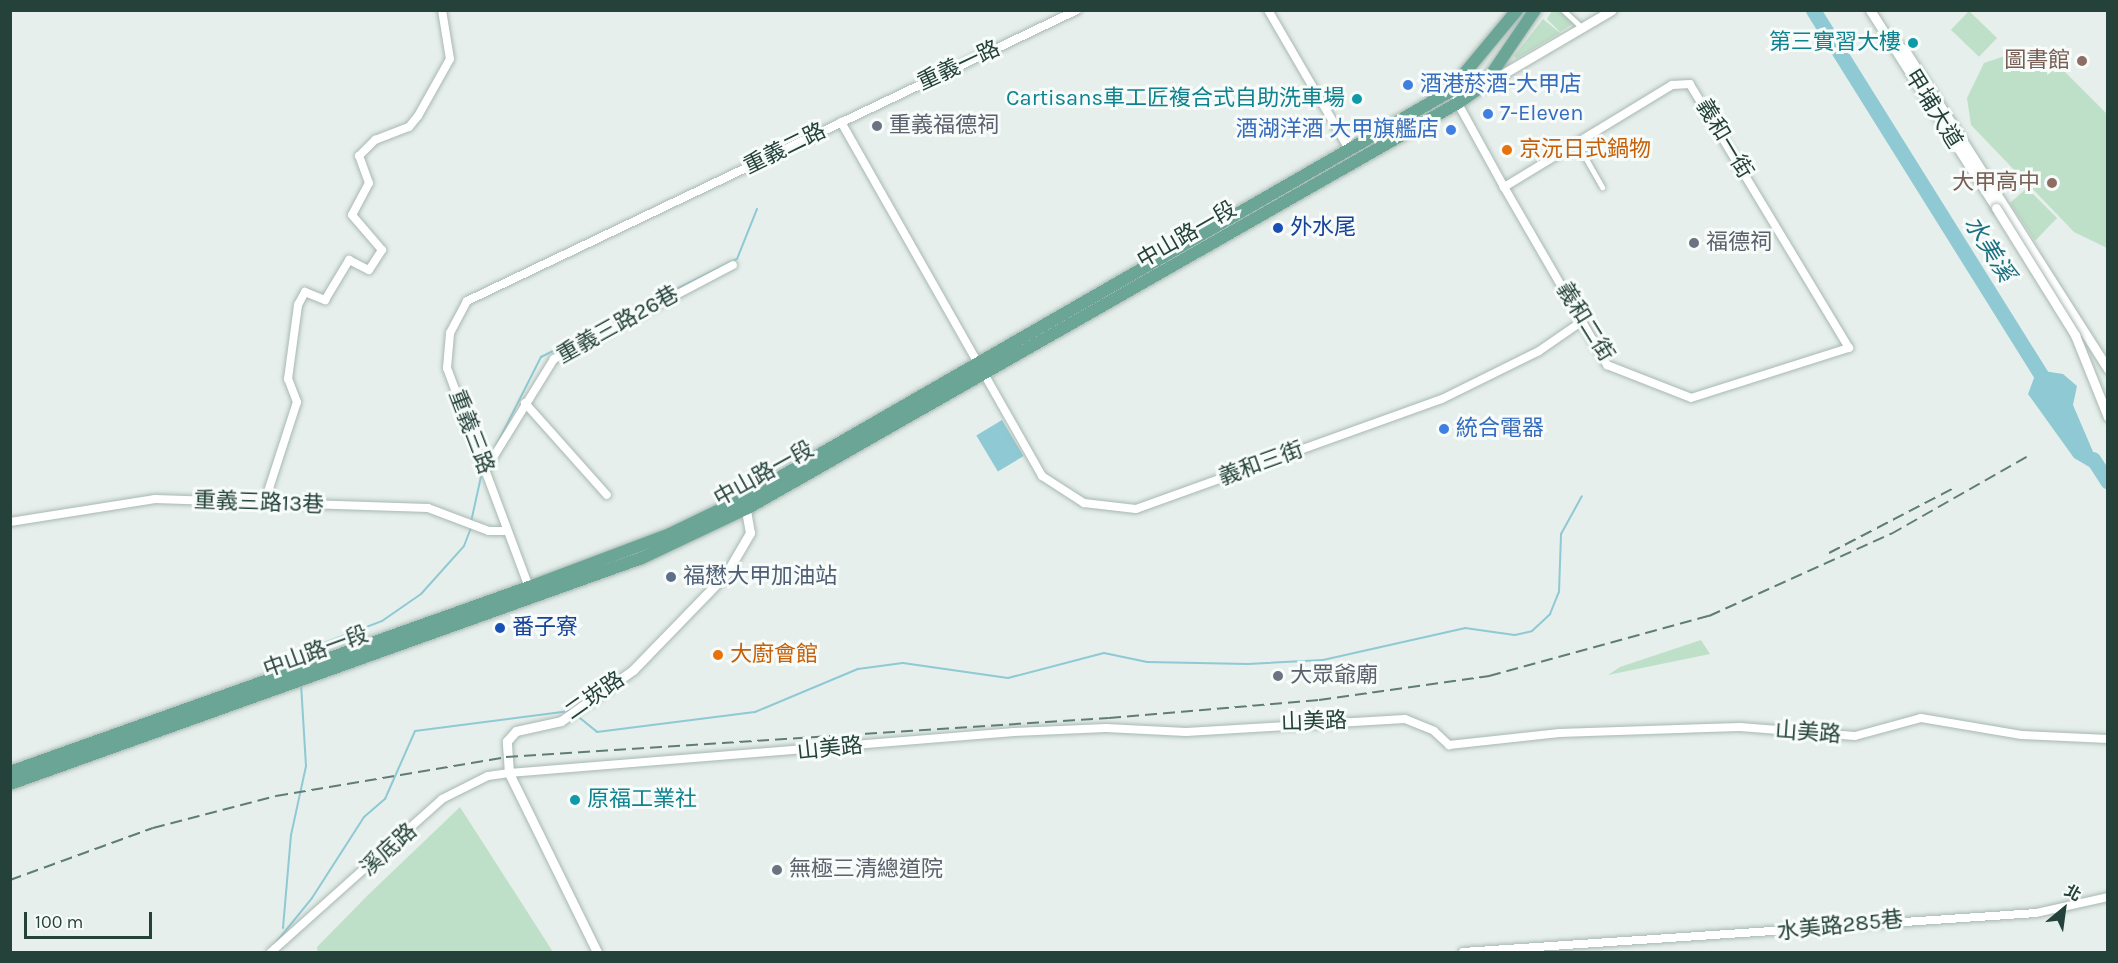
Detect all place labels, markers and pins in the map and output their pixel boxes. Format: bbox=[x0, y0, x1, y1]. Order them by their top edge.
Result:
place label: 第三實習大樓 bbox=[1769, 30, 1901, 56]
marker: 第三實習大樓 bbox=[1906, 36, 1920, 50]
place label: 圖書館 bbox=[2004, 48, 2070, 74]
marker: 圖書館 bbox=[2075, 54, 2089, 68]
place label: 酒港菸酒-大甲店 bbox=[1420, 72, 1582, 98]
marker: 酒港菸酒-大甲店 bbox=[1401, 78, 1415, 92]
place label: Cartisans車工匠複合式自助洗車場 bbox=[1006, 86, 1345, 112]
marker: Cartisans車工匠複合式自助洗車場 bbox=[1350, 92, 1364, 106]
place label: 7-Eleven bbox=[1500, 101, 1583, 127]
marker: 7-Eleven bbox=[1481, 107, 1495, 121]
place label: 重義福德祠 bbox=[889, 113, 999, 139]
place label: 酒湖洋酒 大甲旗艦店 bbox=[1236, 117, 1439, 143]
marker: 重義福德祠 bbox=[870, 119, 884, 133]
marker: 酒湖洋酒 大甲旗艦店 bbox=[1444, 123, 1458, 137]
place label: 京沅日式鍋物 bbox=[1519, 137, 1651, 163]
marker: 京沅日式鍋物 bbox=[1500, 143, 1514, 157]
place label: 大甲高中 bbox=[1952, 170, 2040, 196]
marker: 大甲高中 bbox=[2045, 176, 2059, 190]
place label: 外水尾 bbox=[1290, 215, 1356, 241]
marker: 外水尾 bbox=[1271, 221, 1285, 235]
place label: 福德祠 bbox=[1706, 230, 1772, 256]
marker: 福德祠 bbox=[1687, 236, 1701, 250]
place label: 統合電器 bbox=[1456, 416, 1544, 442]
marker: 統合電器 bbox=[1437, 422, 1451, 436]
place label: 福懋大甲加油站 bbox=[683, 564, 837, 590]
marker: 福懋大甲加油站 bbox=[664, 570, 678, 584]
place label: 番子寮 bbox=[512, 615, 578, 641]
marker: 番子寮 bbox=[493, 621, 507, 635]
place label: 大廚會館 bbox=[730, 642, 818, 668]
marker: 大廚會館 bbox=[711, 648, 725, 662]
place label: 大眾爺廟 bbox=[1290, 663, 1378, 689]
marker: 大眾爺廟 bbox=[1271, 669, 1285, 683]
place label: 原福工業社 bbox=[587, 787, 697, 813]
marker: 原福工業社 bbox=[568, 793, 582, 807]
place label: 無極三清總道院 bbox=[789, 857, 943, 883]
marker: 無極三清總道院 bbox=[770, 863, 784, 877]

